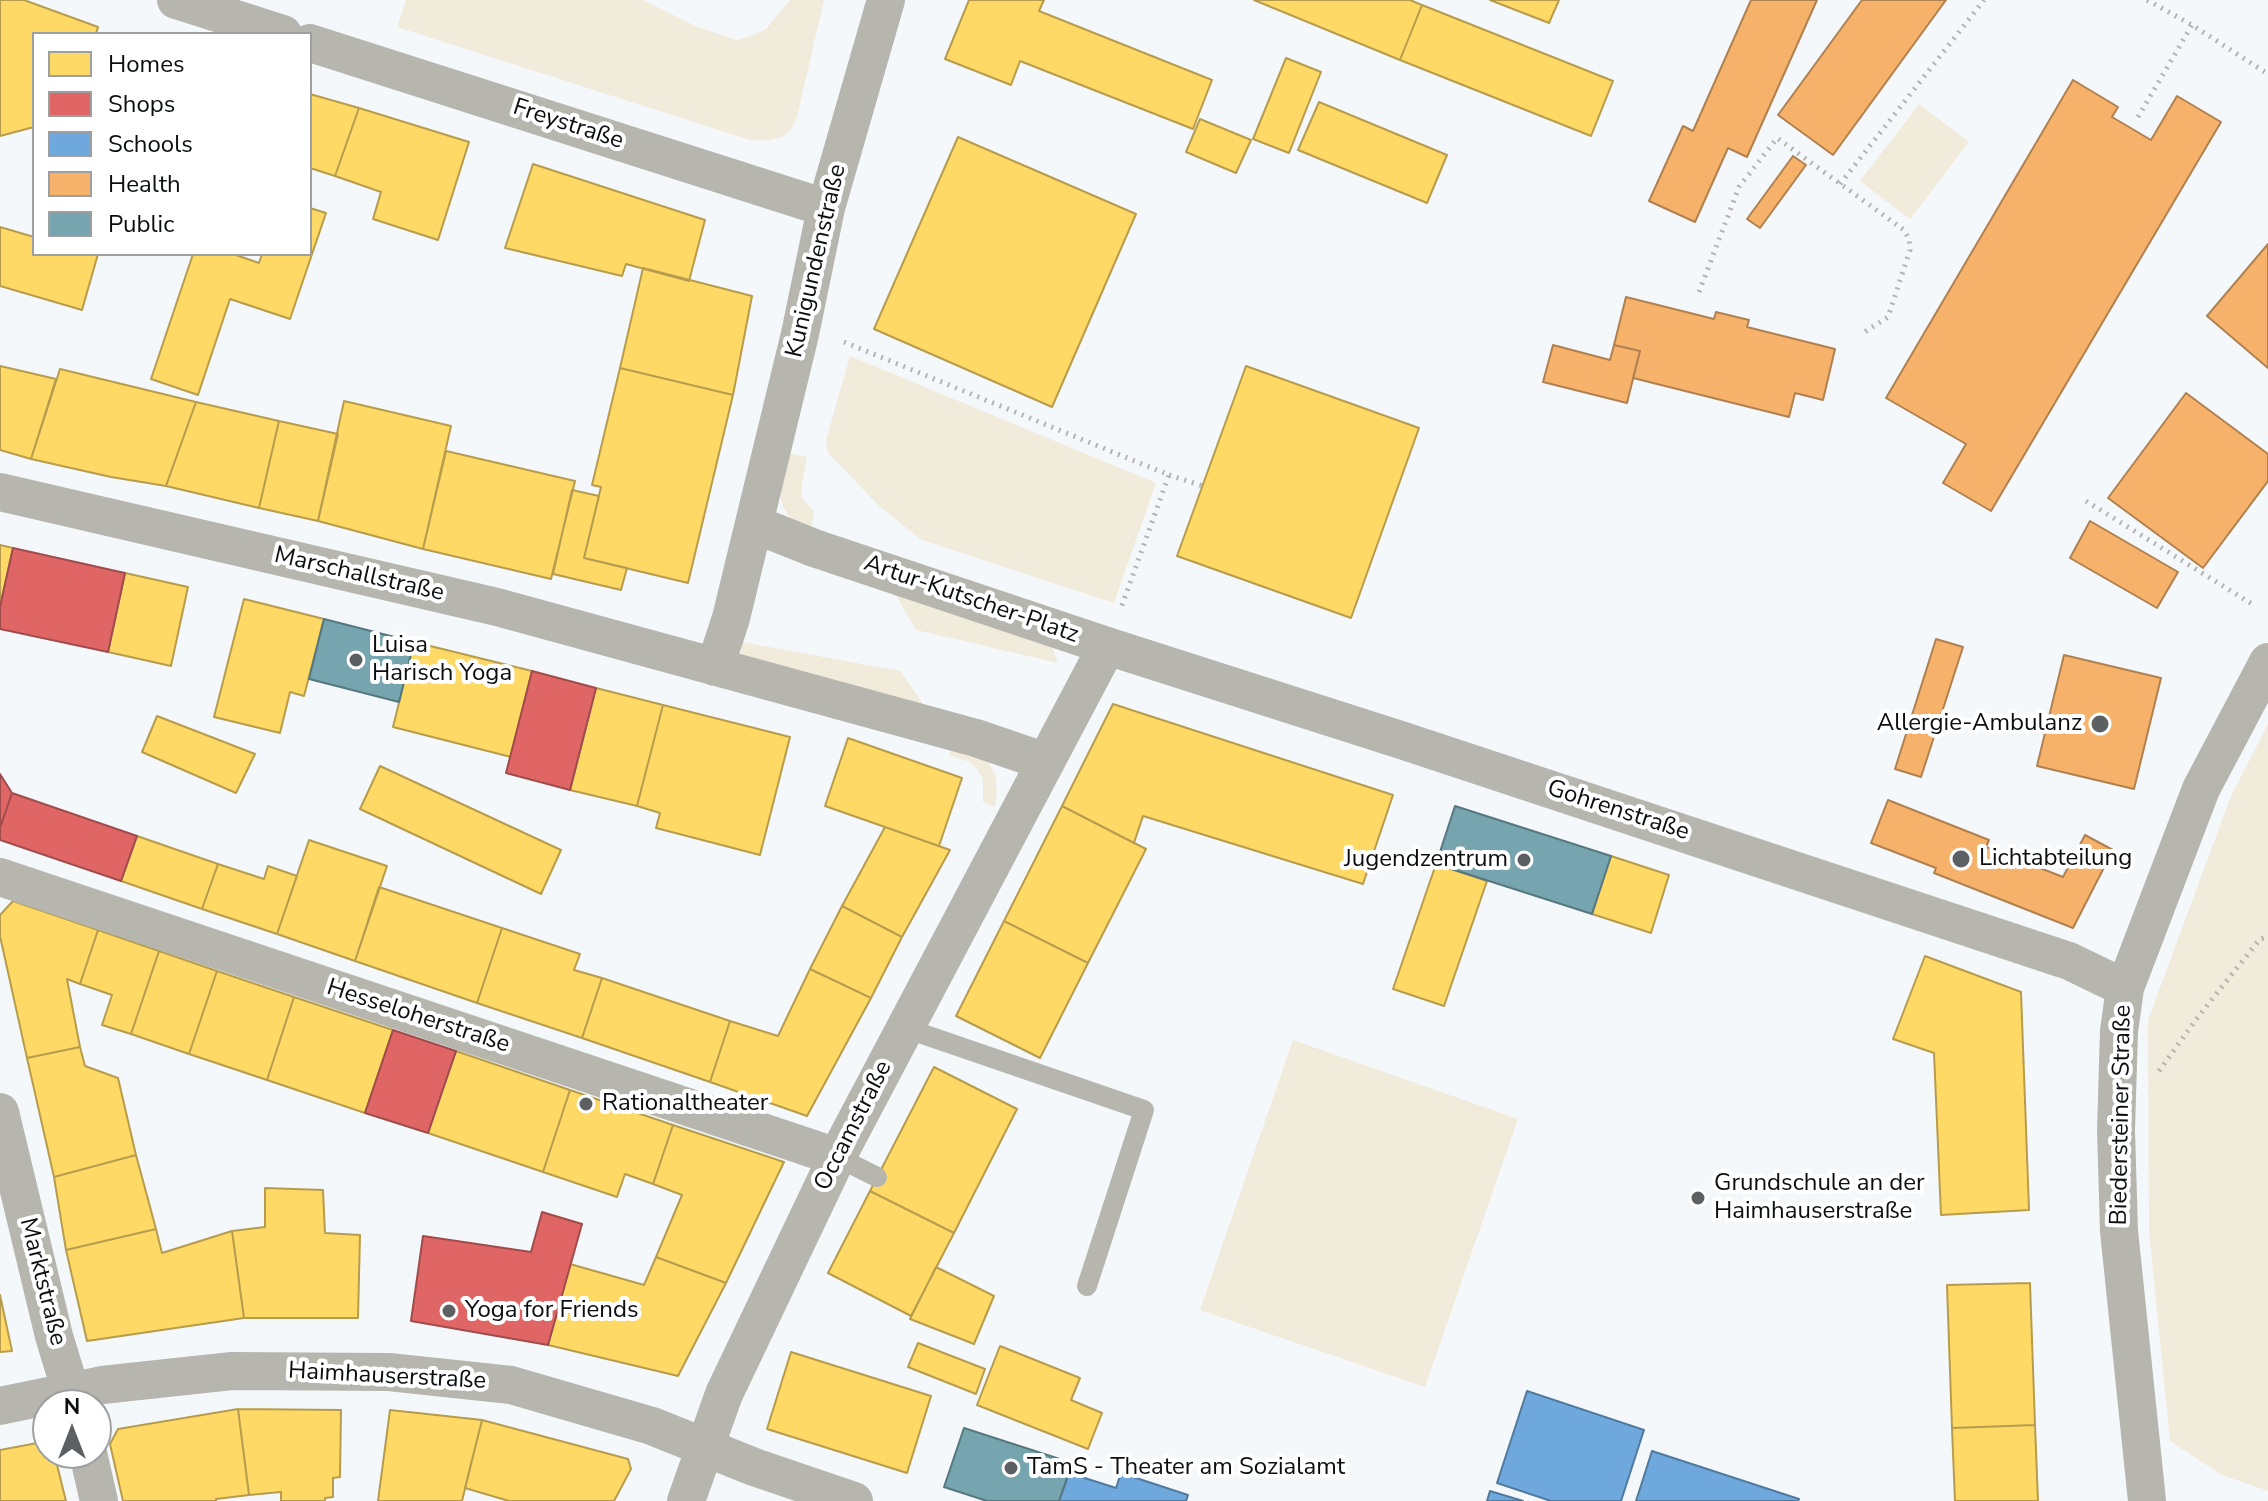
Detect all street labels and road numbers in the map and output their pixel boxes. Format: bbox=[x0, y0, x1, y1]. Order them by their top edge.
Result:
street label: Freystraße bbox=[509, 94, 627, 156]
street label: Kunigundenstraße bbox=[781, 162, 853, 360]
street label: Marschallstraße bbox=[271, 541, 447, 609]
street label: Artur-Kutscher-Platz bbox=[860, 550, 1082, 650]
street label: Gohrenstraße bbox=[1543, 774, 1693, 848]
street label: Hesseloherstraße bbox=[323, 974, 513, 1060]
street label: Biedersteiner Straße bbox=[2106, 1004, 2138, 1226]
street label: Occamstraße bbox=[809, 1056, 899, 1196]
street label: Marktstraße bbox=[12, 1215, 72, 1349]
street label: Haimhauserstraße bbox=[287, 1357, 487, 1397]

